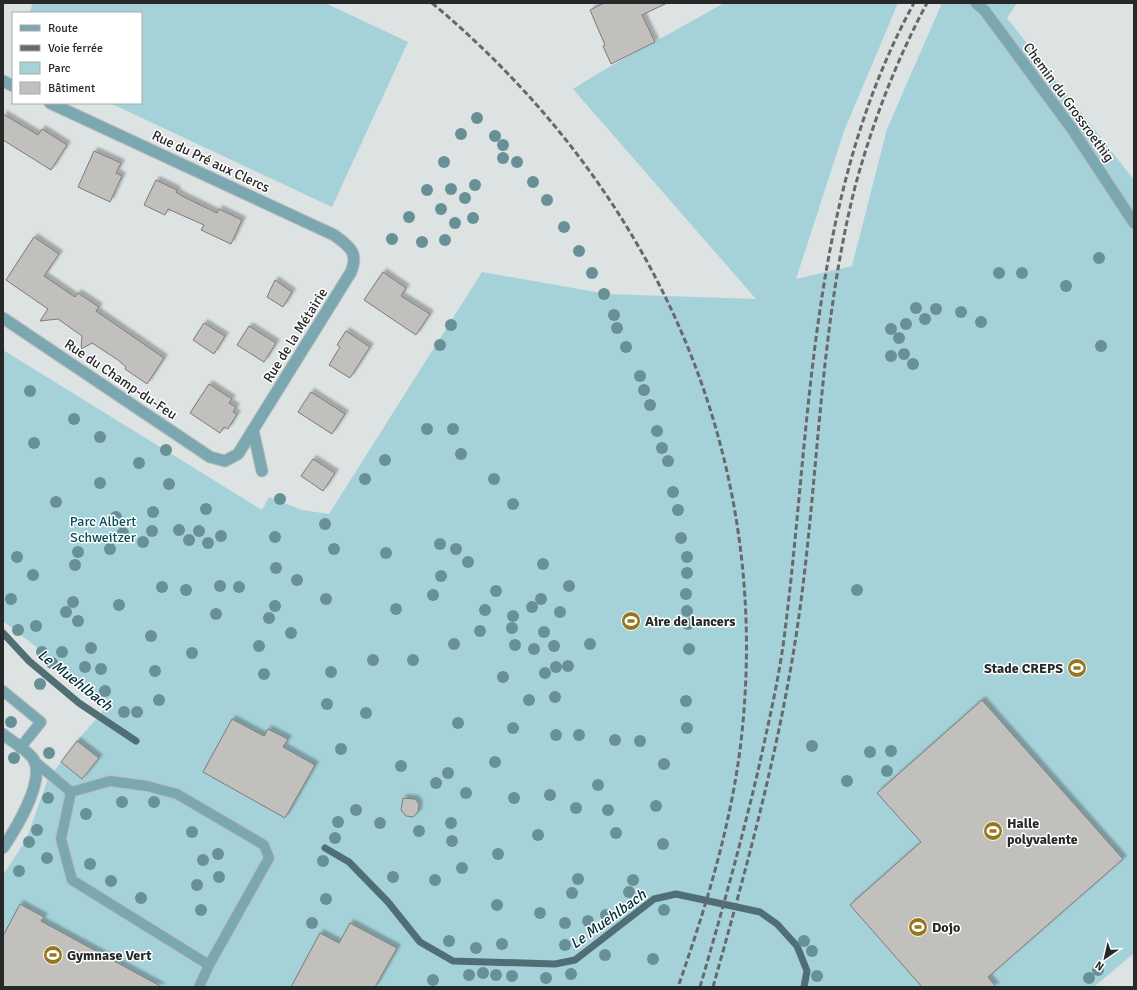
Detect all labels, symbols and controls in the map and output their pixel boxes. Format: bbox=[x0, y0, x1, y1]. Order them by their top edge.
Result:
legend bbox=[12, 12, 142, 104]
text: Route bbox=[48, 21, 78, 36]
street label: Chemin du Grossroethig bbox=[1020, 39, 1118, 165]
text: Voie ferrée bbox=[48, 41, 103, 56]
text: Parc bbox=[48, 61, 71, 76]
text: Bâtiment bbox=[48, 81, 95, 96]
street label: Rue du Pré aux Clercs bbox=[149, 127, 272, 196]
street label: Rue de la Métairie bbox=[260, 285, 331, 386]
street label: Rue du Champ-du-Feu bbox=[61, 335, 180, 423]
park label: Parc Albert Schweitzer bbox=[70, 513, 137, 546]
sports icon: Aire de lancers bbox=[620, 610, 642, 632]
place label: Aire de lancers bbox=[645, 613, 736, 630]
water label: Le Muehlbach bbox=[34, 645, 116, 715]
sports icon: Stade CREPS bbox=[1066, 657, 1088, 679]
place label: Stade CREPS bbox=[984, 660, 1063, 677]
place label: Halle polyvalente bbox=[1007, 815, 1078, 848]
sports icon: Halle polyvalente bbox=[982, 820, 1004, 842]
water label: Le Muehlbach bbox=[567, 885, 650, 953]
sports icon: Dojo bbox=[907, 916, 929, 938]
place label: Dojo bbox=[932, 919, 960, 936]
north arrow bbox=[1085, 938, 1125, 978]
sports icon: Gymnase Vert bbox=[42, 944, 64, 966]
place label: Gymnase Vert bbox=[67, 947, 152, 964]
text: N bbox=[1093, 958, 1106, 973]

